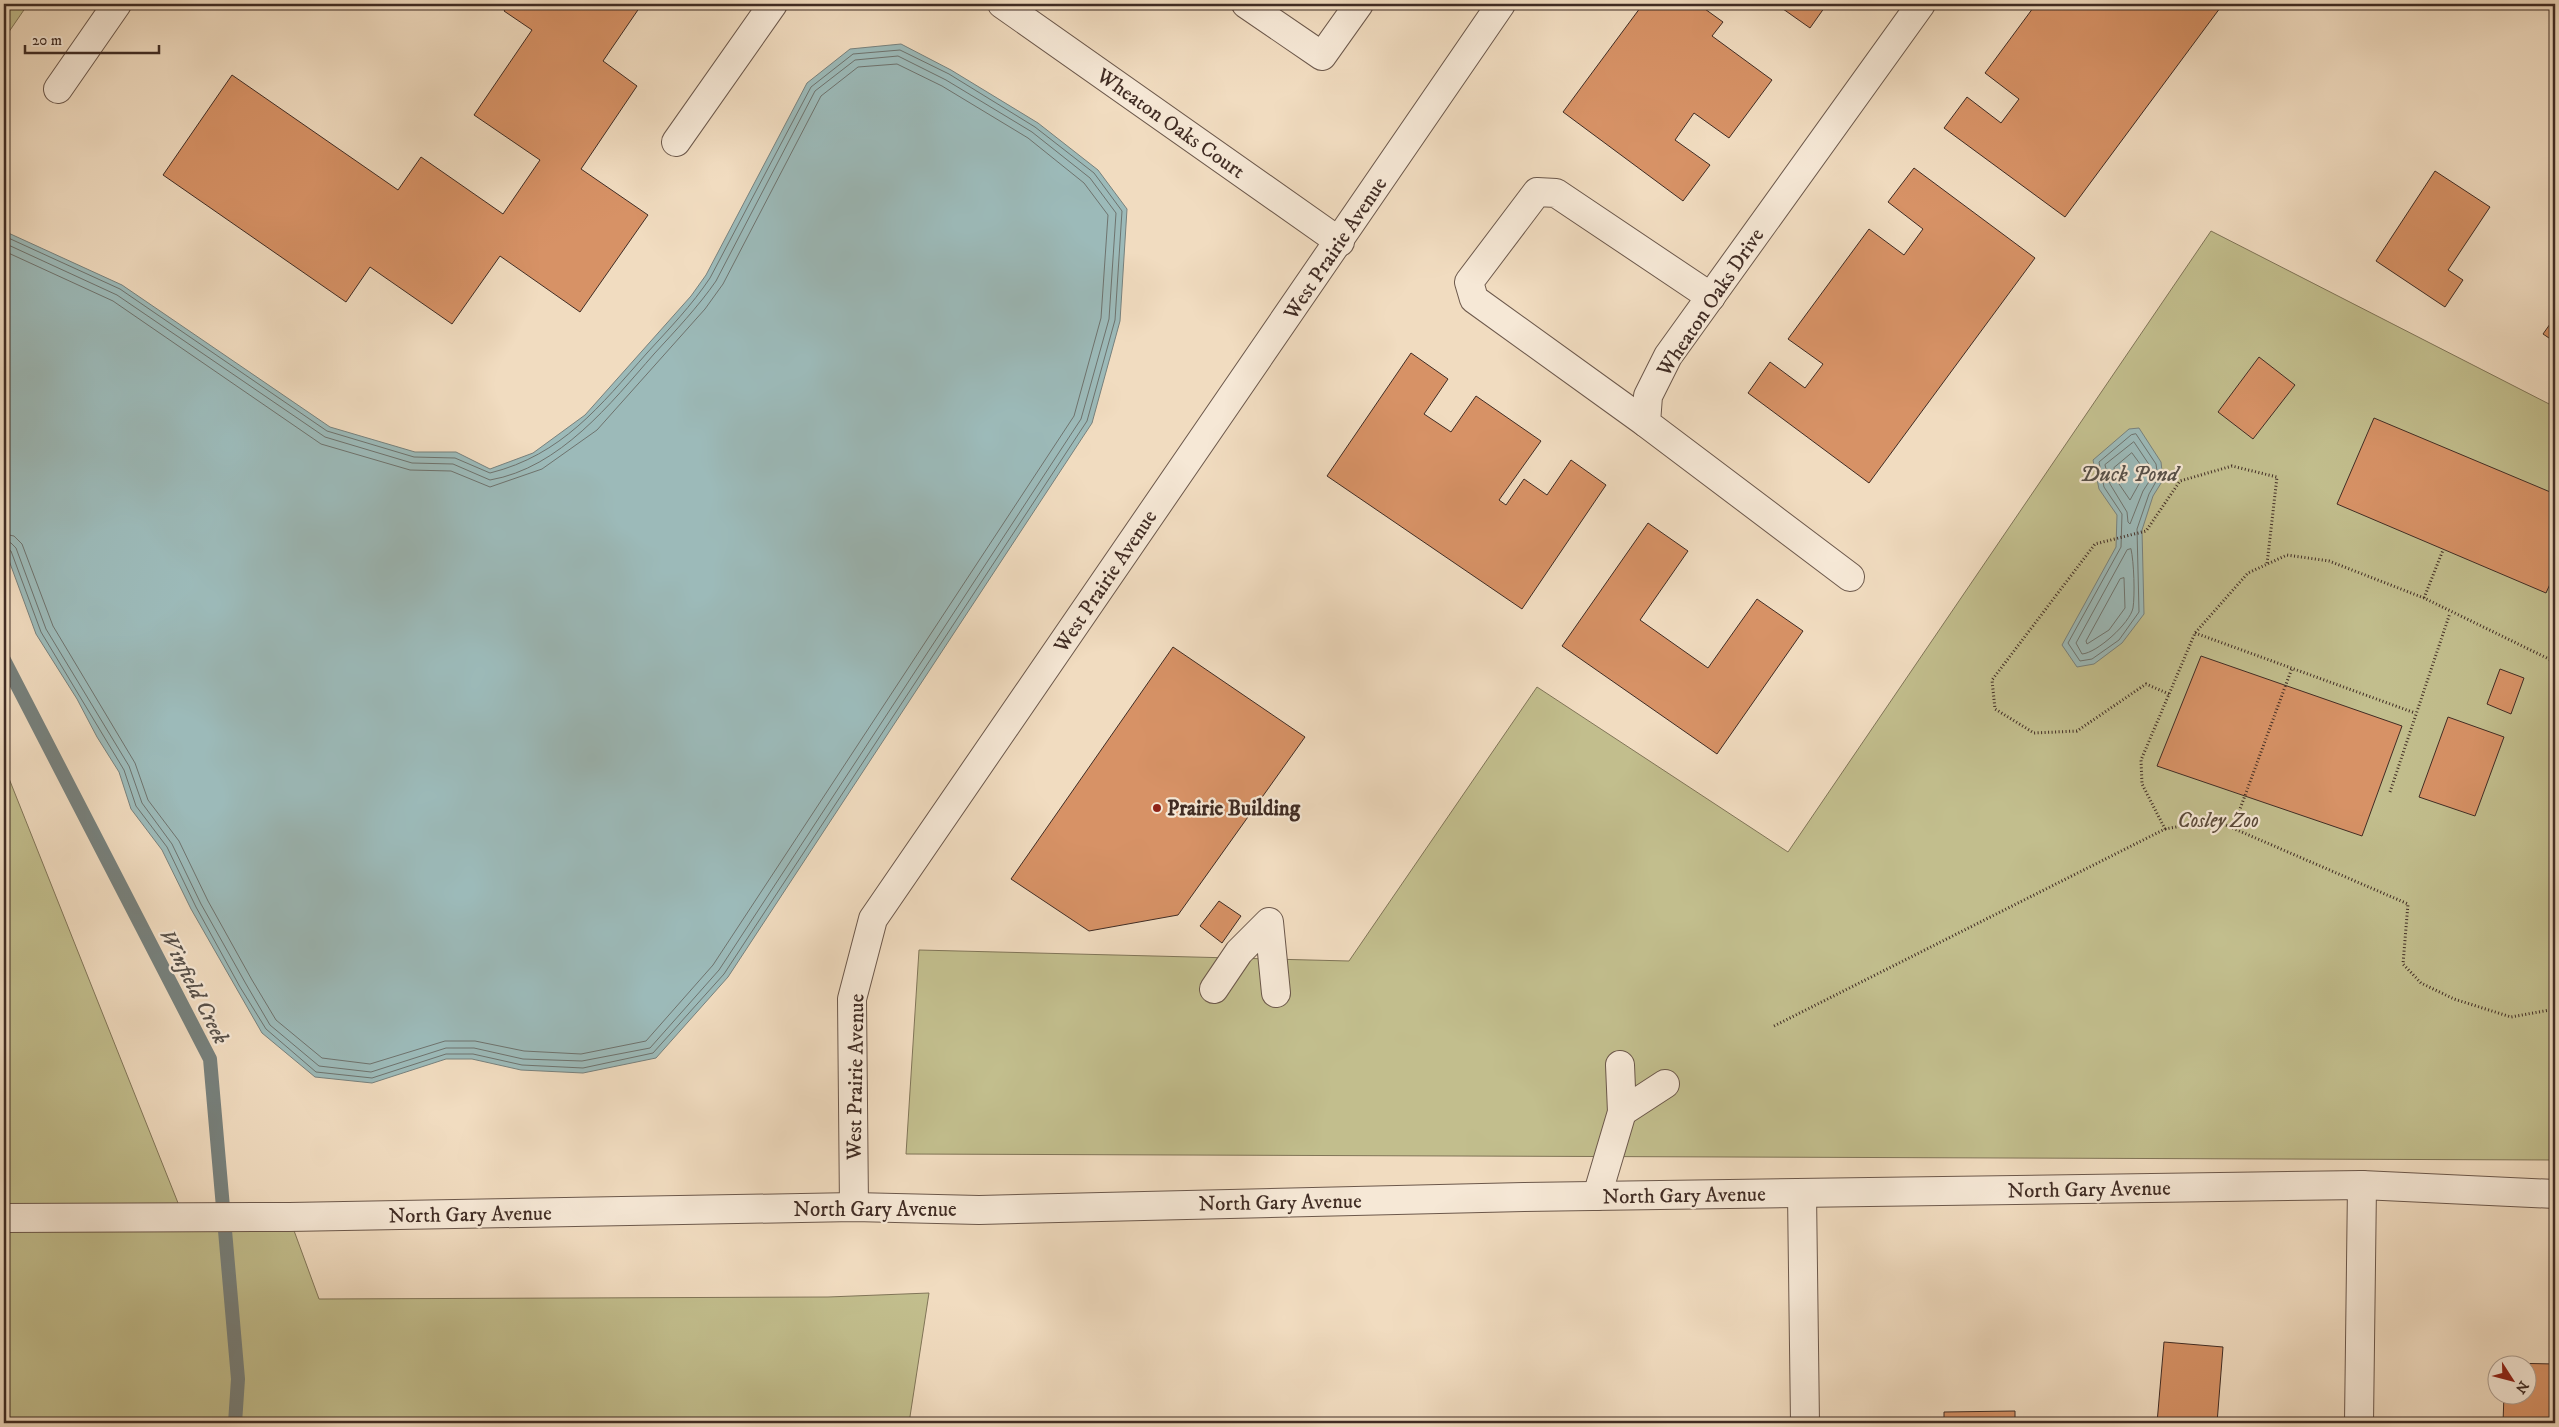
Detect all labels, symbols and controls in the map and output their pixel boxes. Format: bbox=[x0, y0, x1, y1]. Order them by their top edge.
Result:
scale bar bbox=[25, 22, 159, 54]
text: 20 m bbox=[32, 31, 62, 50]
street label: Wheaton Oaks Court bbox=[1090, 62, 1250, 185]
street label: West Prairie Avenue bbox=[1278, 172, 1393, 326]
street label: Wheaton Oaks Drive bbox=[1651, 223, 1770, 382]
water label: Duck Pond bbox=[2080, 461, 2181, 488]
street label: West Prairie Avenue bbox=[1048, 505, 1163, 659]
place label: Prairie Building bbox=[1167, 796, 1301, 822]
marker: Prairie Building bbox=[1151, 802, 1163, 814]
park label: Cosley Zoo bbox=[2177, 808, 2259, 834]
water label: Winfield Creek bbox=[153, 924, 235, 1050]
street label: West Prairie Avenue bbox=[842, 993, 870, 1161]
street label: North Gary Avenue bbox=[2007, 1176, 2171, 1204]
street label: North Gary Avenue bbox=[1602, 1182, 1766, 1210]
street label: North Gary Avenue bbox=[1198, 1189, 1362, 1217]
street label: North Gary Avenue bbox=[793, 1197, 957, 1223]
street label: North Gary Avenue bbox=[388, 1201, 552, 1229]
north arrow bbox=[2486, 1354, 2536, 1404]
text: N bbox=[2511, 1377, 2532, 1397]

